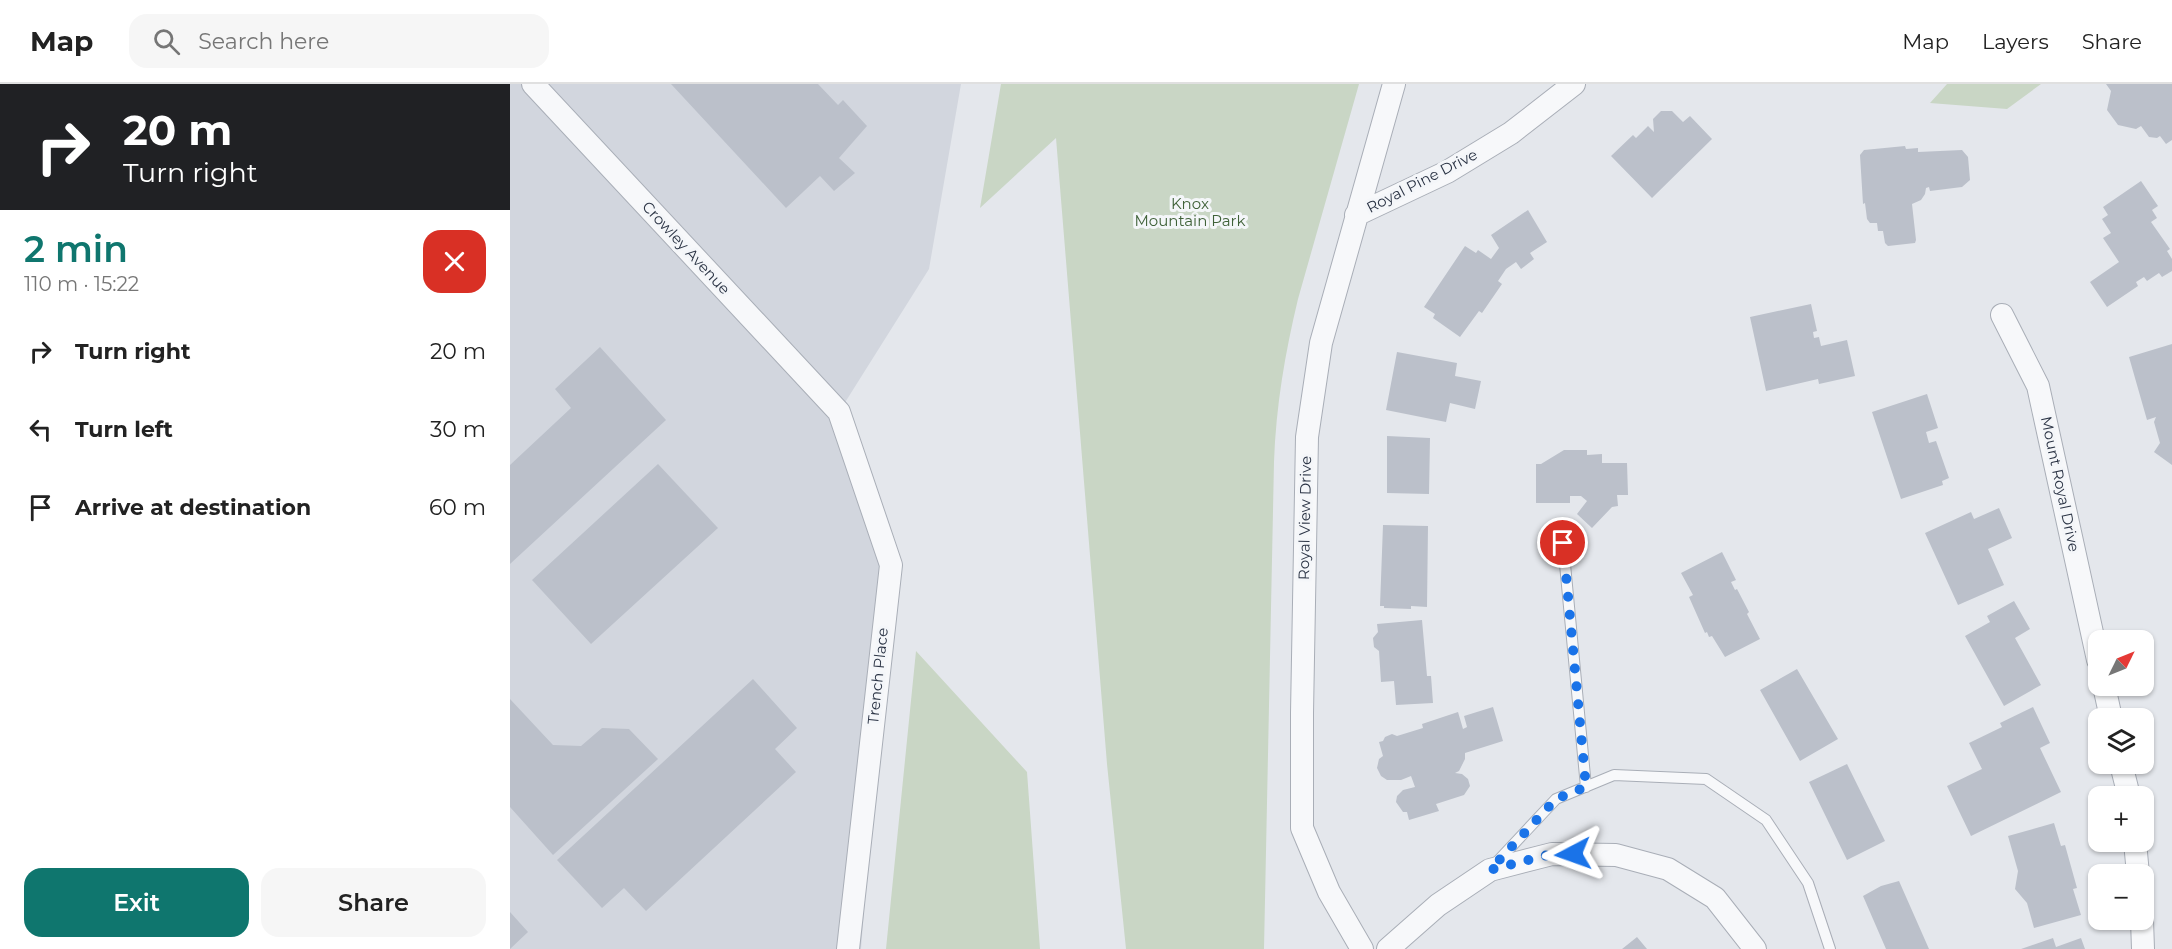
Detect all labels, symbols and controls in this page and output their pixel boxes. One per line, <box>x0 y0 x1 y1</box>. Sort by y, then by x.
search box <box>129 14 549 68</box>
text: Map <box>30 24 93 58</box>
icon: search <box>150 25 183 58</box>
text: Search here <box>198 28 329 55</box>
text: Map <box>1902 29 1949 54</box>
text: Layers <box>1982 29 2049 54</box>
text: Share <box>2082 29 2142 54</box>
text: 20 m <box>123 104 232 156</box>
icon: right <box>24 108 102 186</box>
street label: Royal Pine Drive <box>1363 144 1480 217</box>
text: Turn right <box>123 156 258 189</box>
park label: Knox Mountain Park <box>1135 194 1246 230</box>
street label: Crowley Avenue <box>638 197 734 298</box>
text: 2 min <box>24 227 128 271</box>
button: close <box>423 230 486 293</box>
text: 110 m · 15:22 <box>24 272 139 296</box>
icon: right <box>24 335 57 368</box>
text: Turn right <box>75 338 190 365</box>
text: 20 m <box>430 338 486 365</box>
icon: left <box>24 413 57 446</box>
street label: Mount Royal Drive <box>2037 414 2084 553</box>
text: Turn left <box>75 416 173 443</box>
text: 30 m <box>430 416 486 443</box>
street label: Royal View Drive <box>1294 456 1315 580</box>
icon: arrive <box>24 491 57 524</box>
text: Arrive at destination <box>75 494 311 521</box>
text: 60 m <box>429 494 486 521</box>
pin <box>1537 517 1588 568</box>
icon: arrive <box>1546 526 1579 559</box>
street label: Trench Place <box>863 627 892 725</box>
north arrow <box>2088 630 2154 696</box>
map controls <box>2088 630 2154 930</box>
button: layers <box>2088 708 2154 774</box>
button: + <box>2088 786 2154 852</box>
position arrow <box>1541 822 1605 886</box>
button: − <box>2088 864 2154 930</box>
button: Exit <box>24 868 249 937</box>
button: Share <box>261 868 486 937</box>

